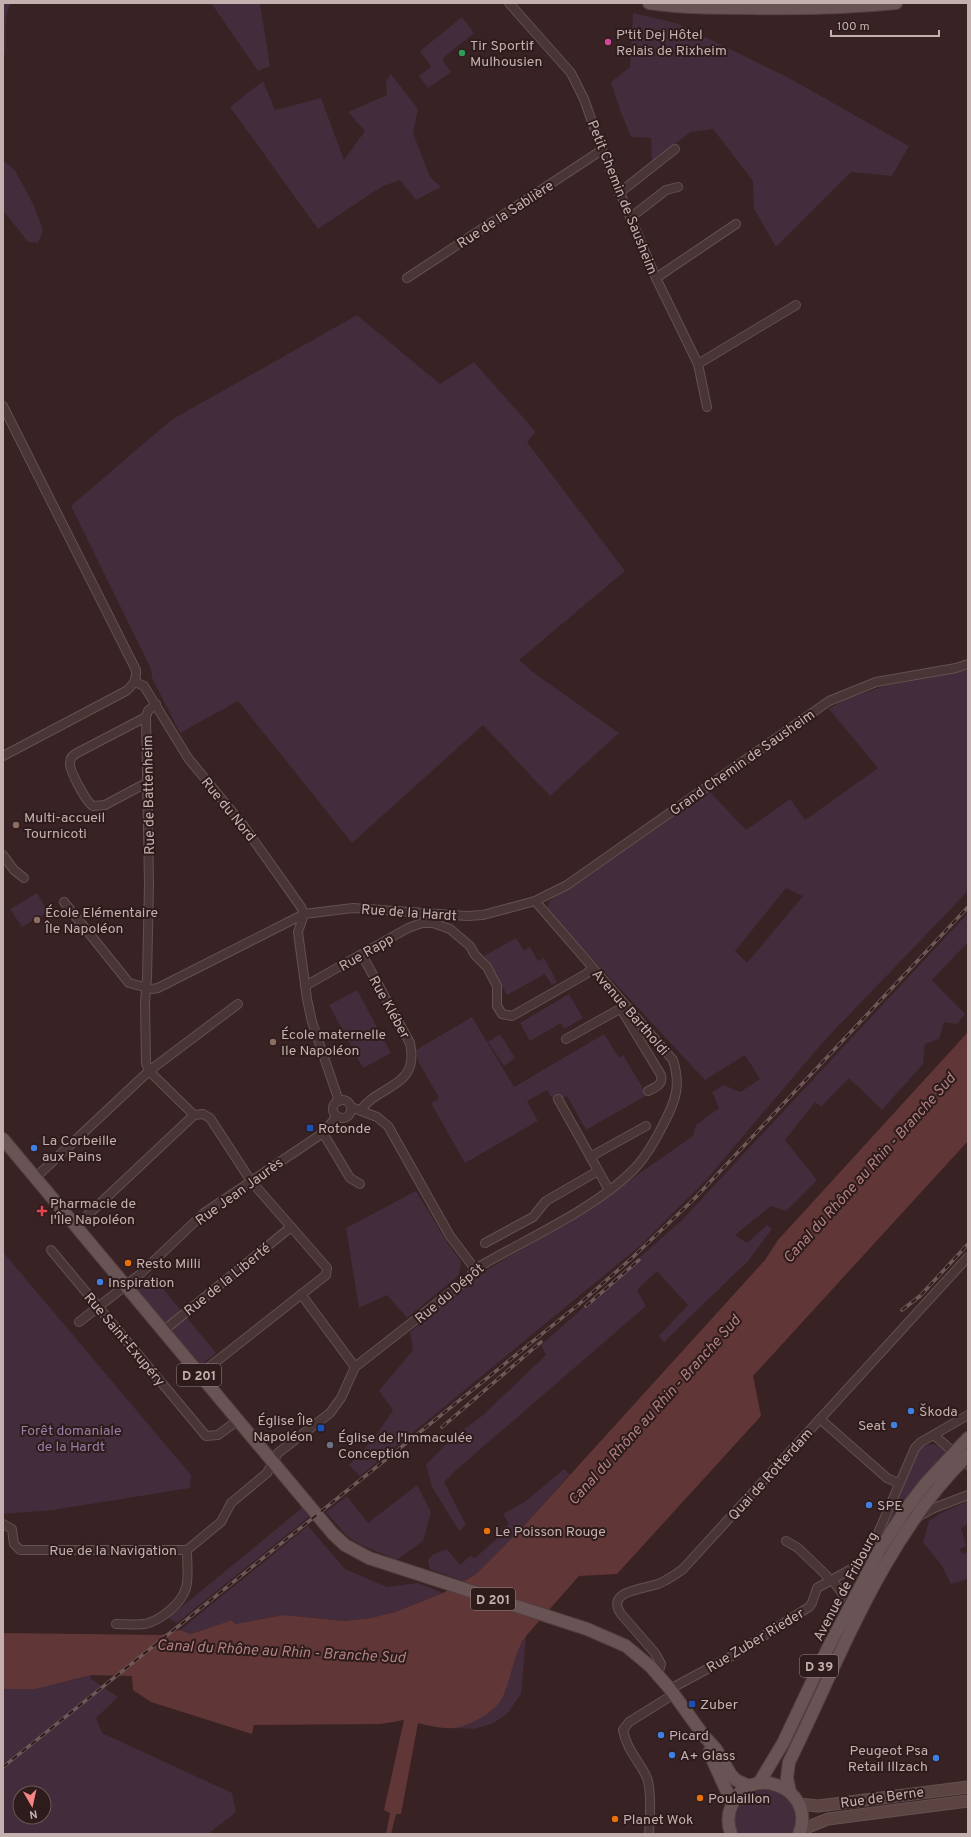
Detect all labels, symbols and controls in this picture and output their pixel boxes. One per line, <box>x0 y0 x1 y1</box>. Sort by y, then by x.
scale bar <box>831 12 939 38</box>
text: 100 m <box>837 19 870 35</box>
place label: P'tit Dej Hôtel Relais de Rixheim <box>616 27 727 60</box>
marker: P'tit Dej Hôtel Relais de Rixheim <box>603 37 613 47</box>
place label: Tir Sportif Mulhousien <box>470 38 542 71</box>
marker: Tir Sportif Mulhousien <box>457 48 467 58</box>
street label: Petit Chemin de Sausheim <box>583 118 660 277</box>
street label: Rue de la Sablière <box>454 178 557 253</box>
street label: Grand Chemin de Sausheim <box>667 707 819 820</box>
street label: Rue de Battenheim <box>140 735 159 855</box>
street label: Rue du Nord <box>197 775 259 845</box>
place label: Multi-accueil Tournicoti <box>24 810 105 843</box>
marker: Multi-accueil Tournicoti <box>11 820 21 830</box>
street label: Rue de la Hardt <box>360 902 457 925</box>
place label: École Elémentaire Île Napoléon <box>44 904 158 938</box>
marker: École Elémentaire Île Napoléon <box>32 915 42 925</box>
street label: Rue Rapp <box>336 931 397 976</box>
street label: Avenue Bartholdi <box>588 966 672 1060</box>
street label: Rue Kléber <box>364 973 413 1043</box>
place label: École maternelle Ile Napoléon <box>281 1026 386 1060</box>
marker: École maternelle Ile Napoléon <box>268 1037 278 1047</box>
water label: Canal du Rhône au Rhin - Branche Sud <box>780 1069 961 1268</box>
place label: Rotonde <box>318 1121 371 1138</box>
marker: Rotonde <box>305 1123 315 1133</box>
place label: La Corbeille aux Pains <box>42 1133 117 1166</box>
marker: La Corbeille aux Pains <box>29 1143 39 1153</box>
street label: Rue Jean Jaurès <box>193 1155 287 1230</box>
place label: Pharmacie de l'Île Napoléon <box>50 1196 136 1229</box>
marker: Pharmacie de l'Île Napoléon <box>37 1206 47 1216</box>
street label: Rue de la Liberté <box>181 1240 275 1320</box>
place label: Resto Milli <box>136 1256 201 1273</box>
marker: Resto Milli <box>123 1258 133 1268</box>
street label: Rue du Dépôt <box>412 1260 488 1328</box>
place label: Inspiration <box>108 1275 174 1292</box>
marker: Inspiration <box>95 1277 105 1287</box>
street label: Rue Saint-Exupéry <box>80 1290 168 1390</box>
water label: Canal du Rhône au Rhin - Branche Sud <box>565 1311 746 1510</box>
road number: D 201 <box>177 1364 221 1386</box>
place label: Škoda <box>919 1403 958 1421</box>
marker: Škoda <box>906 1406 916 1416</box>
place label: Église Île Napoléon <box>253 1412 313 1446</box>
place label: Seat <box>858 1418 886 1435</box>
marker: Seat <box>889 1420 899 1430</box>
park label: Forêt domaniale de la Hardt <box>20 1423 122 1456</box>
marker: Église Île Napoléon <box>316 1423 326 1433</box>
street label: Quai de Rotterdam <box>725 1425 817 1525</box>
place label: Église de l'Immaculée Conception <box>338 1429 473 1463</box>
marker: Église de l'Immaculée Conception <box>325 1440 335 1450</box>
place label: SPE <box>877 1498 903 1515</box>
marker: SPE <box>864 1500 874 1510</box>
place label: Le Poisson Rouge <box>495 1524 606 1541</box>
marker: Le Poisson Rouge <box>482 1526 492 1536</box>
street label: Avenue de Fribourg <box>810 1529 882 1644</box>
street label: Rue de la Navigation <box>49 1543 177 1560</box>
road number: D 201 <box>471 1588 515 1610</box>
street label: Rue Zuber Rieder <box>704 1605 808 1677</box>
water label: Canal du Rhône au Rhin - Branche Sud <box>156 1636 407 1669</box>
road number: D 39 <box>800 1655 838 1677</box>
place label: Zuber <box>700 1697 739 1714</box>
marker: Zuber <box>687 1699 697 1709</box>
place label: Picard <box>669 1728 709 1745</box>
marker: Picard <box>656 1730 666 1740</box>
place label: Peugeot Psa Retail Illzach <box>848 1743 928 1776</box>
place label: A+ Glass <box>680 1748 736 1765</box>
marker: A+ Glass <box>667 1750 677 1760</box>
marker: Peugeot Psa Retail Illzach <box>931 1753 941 1763</box>
street label: Rue de Berne <box>839 1784 925 1813</box>
north arrow <box>12 1785 52 1825</box>
place label: Poulaillon <box>708 1791 770 1808</box>
marker: Poulaillon <box>695 1793 705 1803</box>
text: N <box>28 1806 38 1821</box>
place label: Planet Wok <box>623 1812 694 1829</box>
marker: Planet Wok <box>610 1814 620 1824</box>

